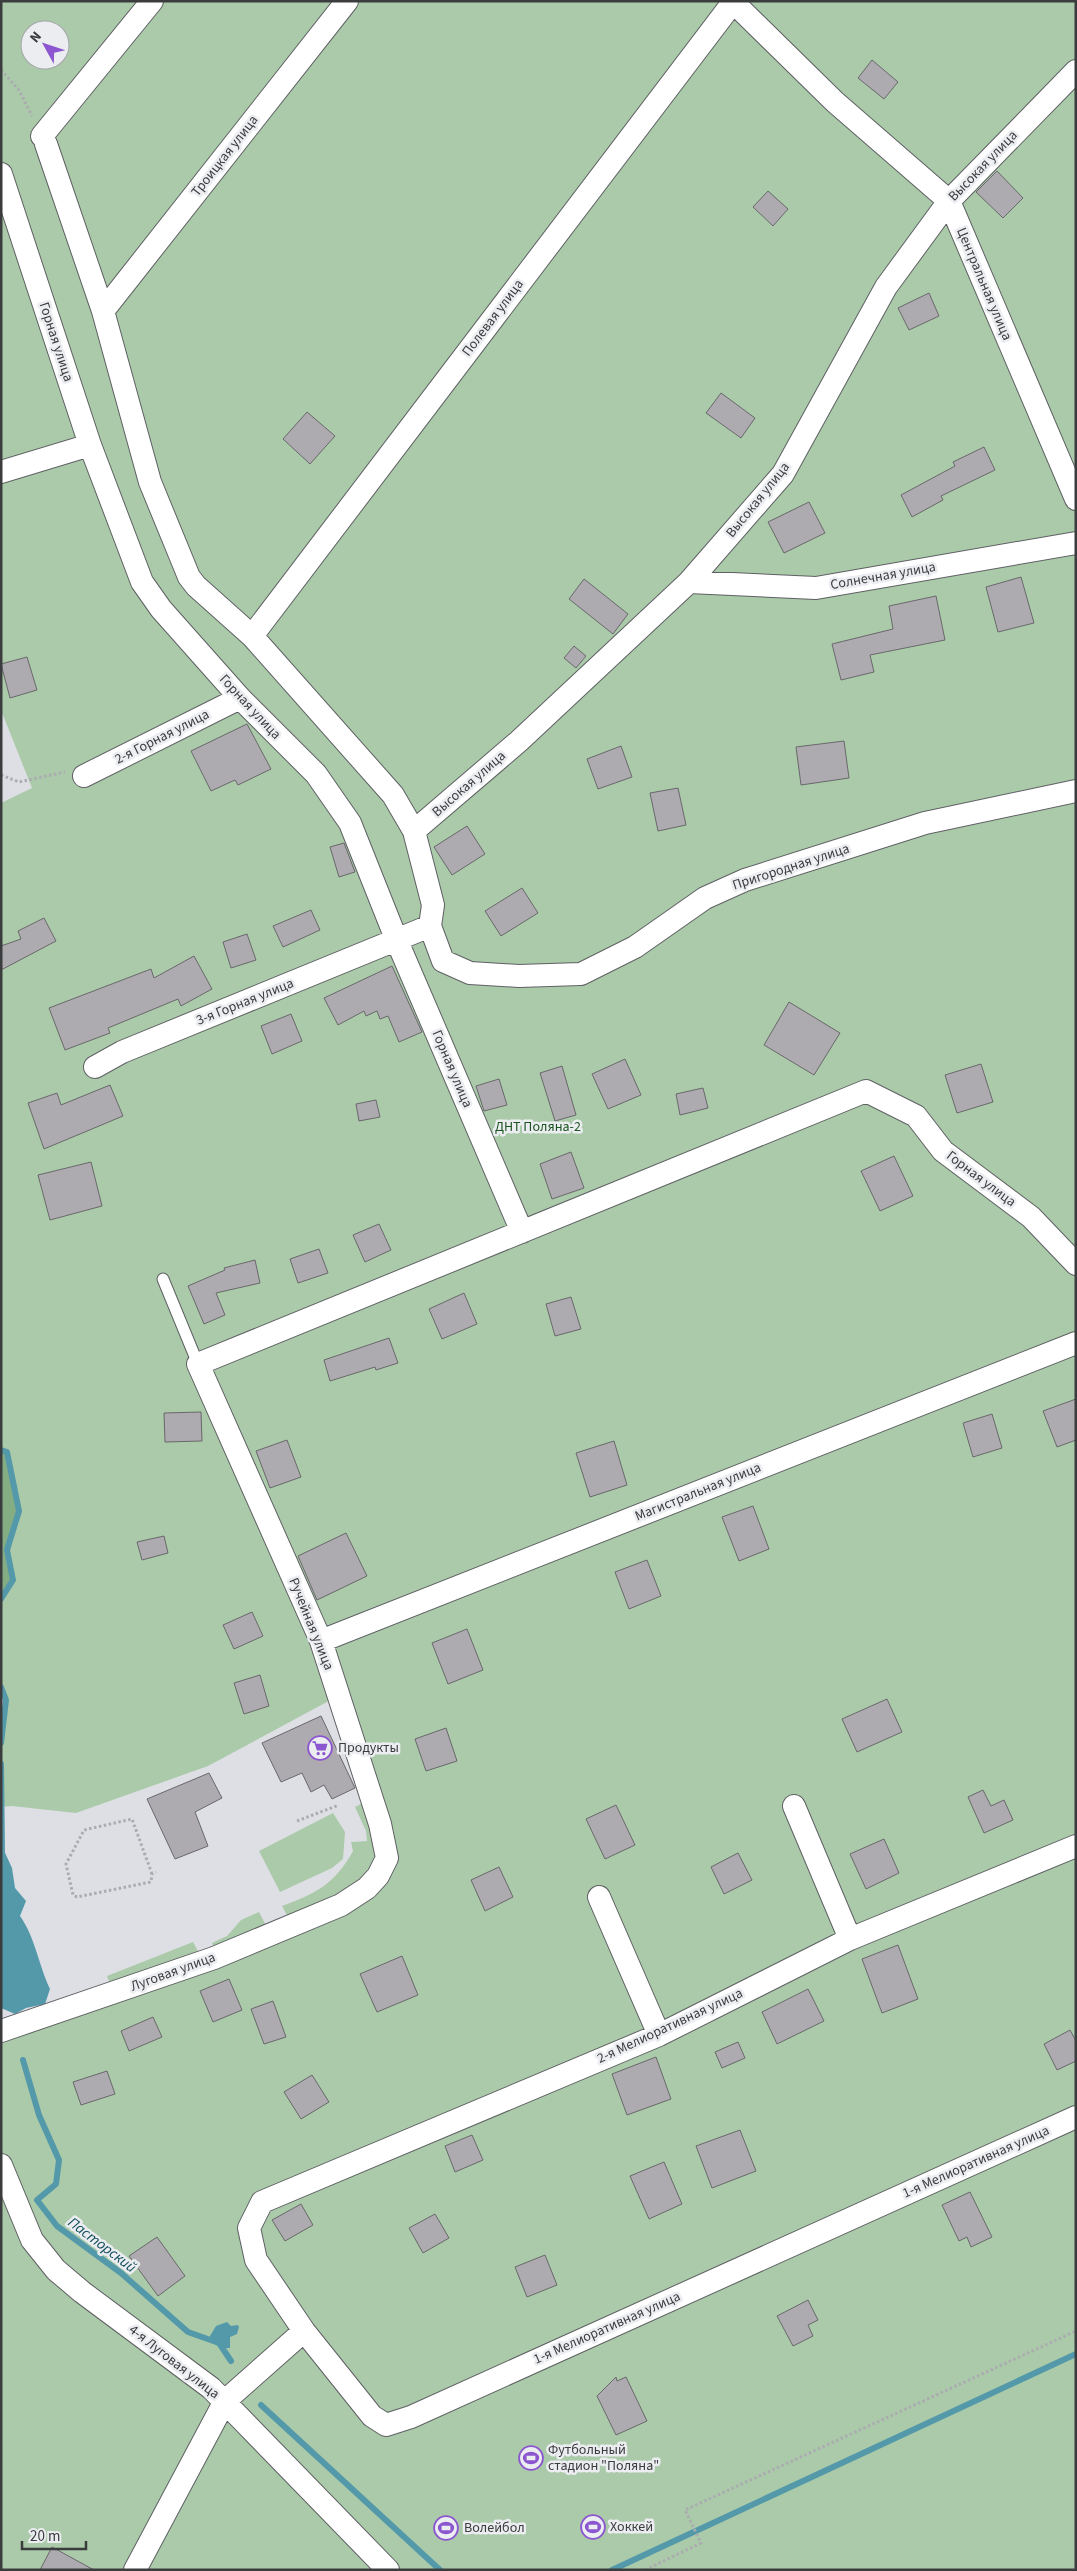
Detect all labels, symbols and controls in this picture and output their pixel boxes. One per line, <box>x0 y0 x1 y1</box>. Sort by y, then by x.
north arrow <box>20 20 70 70</box>
text: N <box>25 27 46 47</box>
street label: Троицкая улица <box>187 111 263 201</box>
street label: Высокая улица <box>944 126 1022 206</box>
street label: Центральная улица <box>951 224 1017 344</box>
street label: Полевая улица <box>457 275 529 361</box>
street label: Горная улица <box>34 300 78 384</box>
street label: Высокая улица <box>721 458 795 542</box>
street label: Солнечная улица <box>829 557 937 595</box>
street label: Горная улица <box>215 670 285 744</box>
street label: 2-я Горная улица <box>111 705 213 769</box>
street label: Высокая улица <box>428 746 510 822</box>
street label: Пригородная улица <box>730 839 852 895</box>
street label: 3-я Горная улица <box>193 973 297 1031</box>
street label: Горная улица <box>427 1027 477 1111</box>
park label: ДНТ Поляна-2 <box>495 1117 581 1137</box>
street label: Горная улица <box>942 1146 1020 1212</box>
street label: Магистральная улица <box>632 1458 764 1526</box>
street label: Ручейная улица <box>283 1575 339 1673</box>
supermarket icon: Продукты <box>307 1735 333 1761</box>
place label: Продукты <box>338 1738 399 1758</box>
street label: Луговая улица <box>128 1947 218 1997</box>
street label: 2-я Мелиоративная улица <box>594 1983 746 2069</box>
street label: 1-я Мелиоративная улица <box>899 2121 1053 2203</box>
water label: Пасторский <box>63 2212 141 2278</box>
street label: 1-я Мелиоративная улица <box>530 2287 684 2369</box>
street label: 4-я Луговая улица <box>124 2320 224 2404</box>
place label: Футбольный стадион "Поляна" <box>548 2440 659 2476</box>
sports icon: Футбольный стадион "Поляна" <box>518 2445 544 2471</box>
sports icon: Хоккей <box>580 2514 606 2540</box>
sports icon: Волейбол <box>433 2515 459 2541</box>
place label: Хоккей <box>610 2517 653 2537</box>
scale bar <box>22 2518 86 2550</box>
place label: Волейбол <box>464 2518 525 2538</box>
text: 20 m <box>30 2526 60 2547</box>

